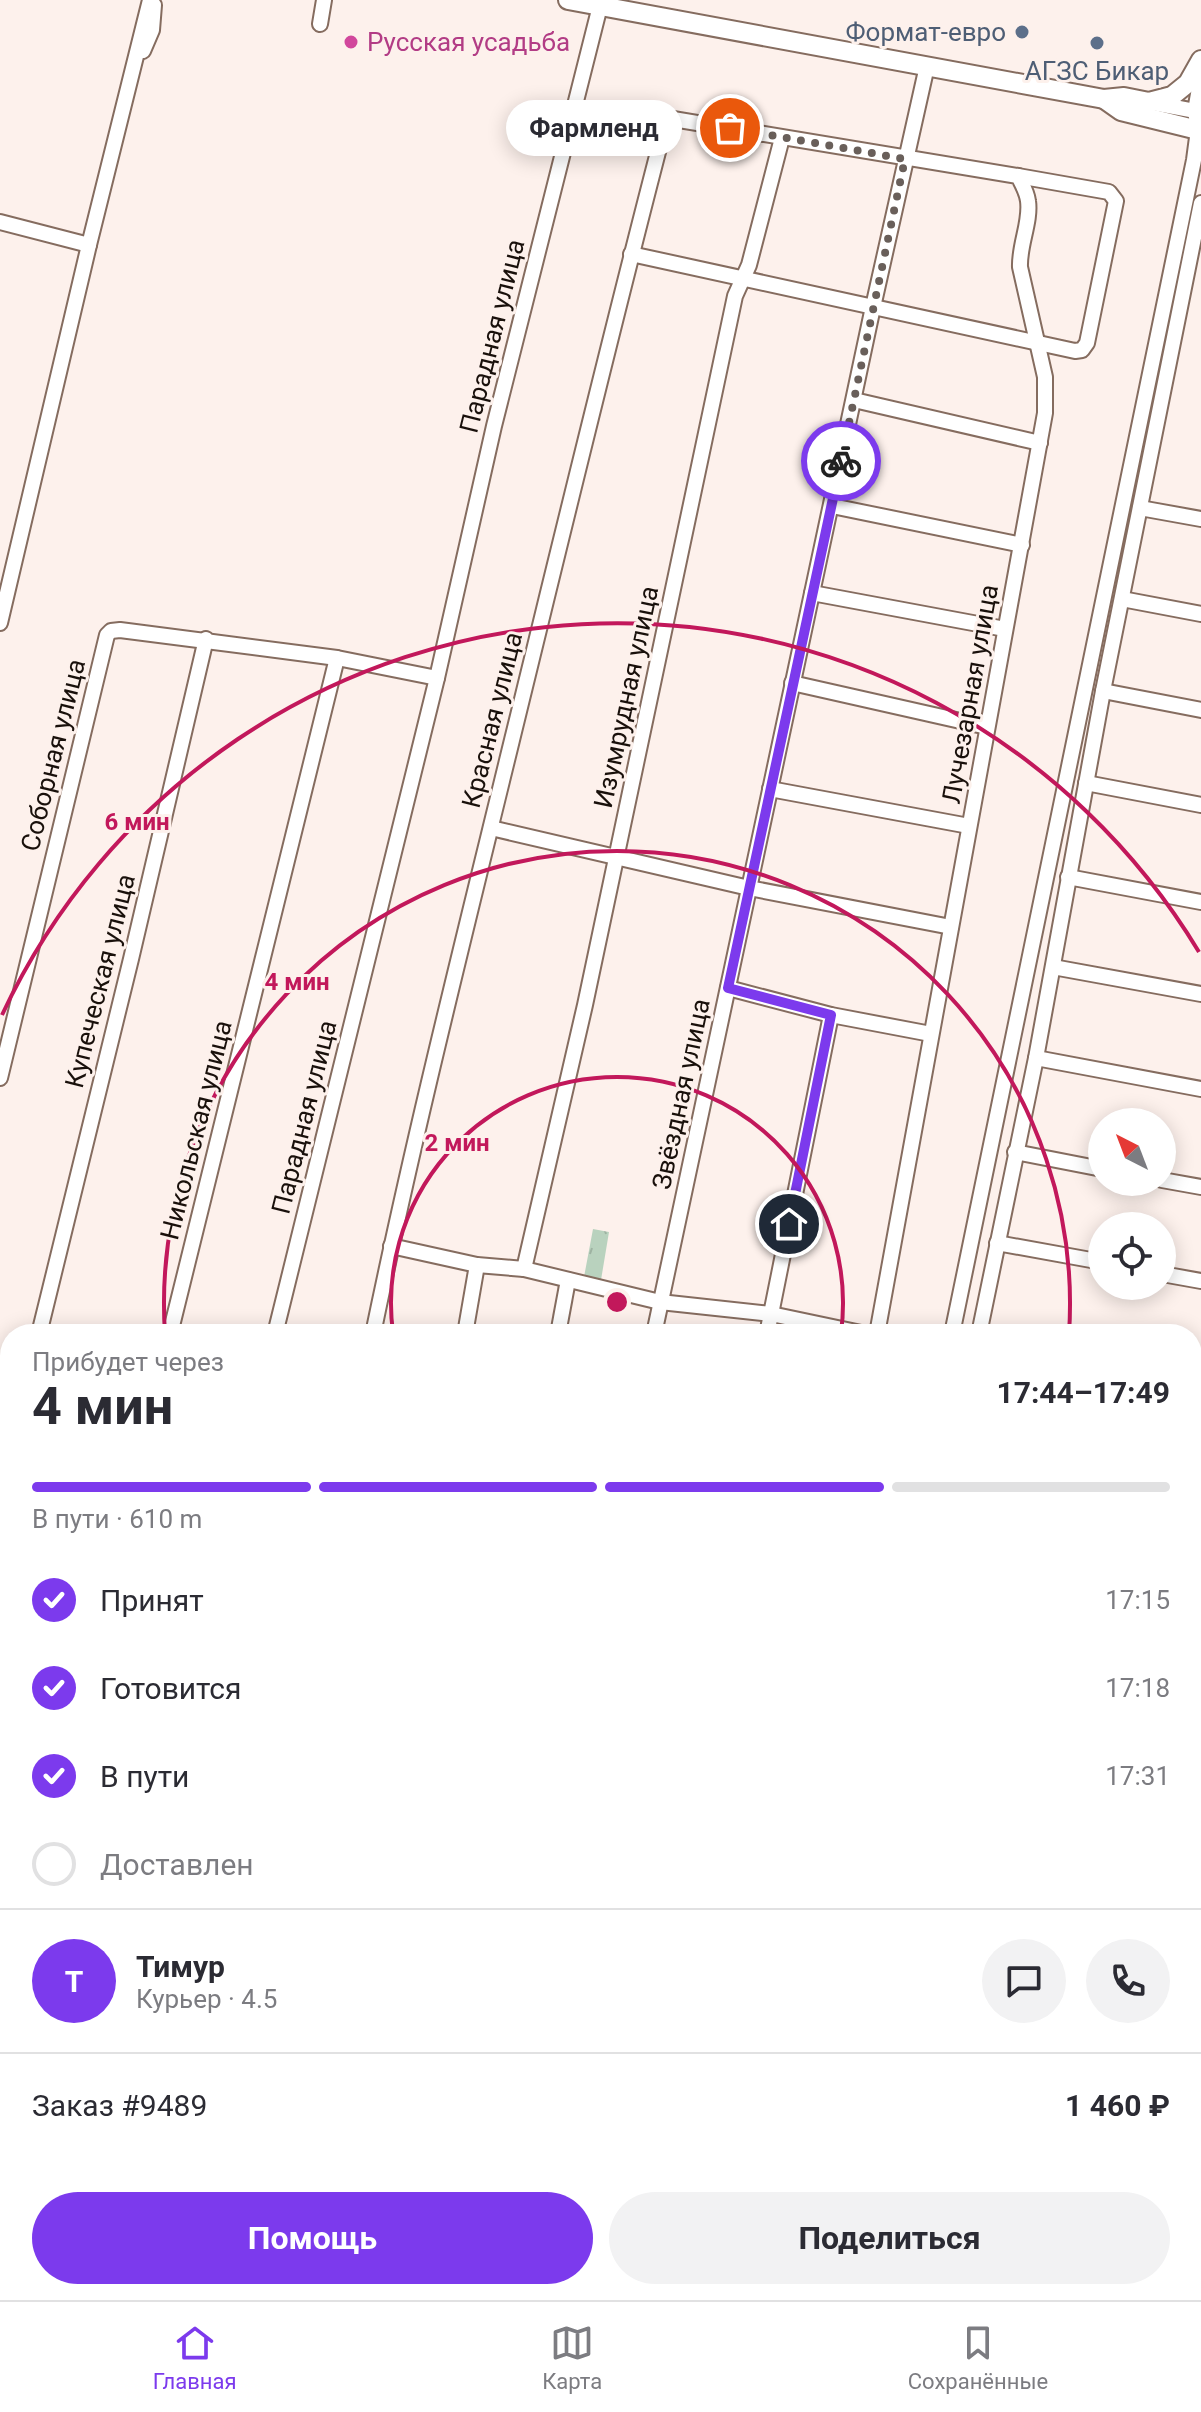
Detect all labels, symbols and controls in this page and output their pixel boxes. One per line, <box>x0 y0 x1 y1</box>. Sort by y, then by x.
place label: Формат-евро <box>846 17 1006 47</box>
marker: Формат-евро <box>1013 23 1031 41</box>
place label: Русская усадьба <box>367 27 570 57</box>
marker: Русская усадьба <box>342 33 360 51</box>
marker: АГЗС Бикар <box>1088 34 1106 52</box>
place label: АГЗС Бикар <box>1025 56 1169 86</box>
pin <box>696 94 764 162</box>
callout: Фармленд <box>506 100 682 156</box>
icon: bag <box>708 106 752 150</box>
text: Фармленд <box>529 113 659 143</box>
street label: Парадная улица <box>453 236 531 436</box>
courier <box>801 421 881 501</box>
icon: bike <box>819 439 863 483</box>
street label: Лучезарная улица <box>936 582 1004 806</box>
street label: Изумрудная улица <box>588 583 664 811</box>
street label: Красная улица <box>456 629 528 811</box>
street label: Соборная улица <box>15 656 91 854</box>
text: 6 мин <box>104 808 170 836</box>
street label: Купеческая улица <box>59 871 141 1091</box>
text: 4 мин <box>264 968 330 996</box>
street label: Звёздная улица <box>646 996 716 1192</box>
street label: Никольская улица <box>154 1017 238 1243</box>
street label: Парадная улица <box>265 1017 343 1217</box>
north arrow <box>1088 1108 1176 1196</box>
map controls <box>1088 1108 1176 1300</box>
text: 2 мин <box>424 1129 490 1157</box>
pin <box>755 1190 823 1258</box>
icon: home <box>767 1202 811 1246</box>
button: locate <box>1088 1212 1176 1300</box>
centre of rings <box>603 1288 631 1316</box>
text: Прибудет через <box>32 1347 224 1377</box>
text: 17:44–17:49 <box>996 1375 1170 1410</box>
text: 4 мин <box>32 1376 173 1437</box>
text: В пути · 610 m <box>32 1504 202 1534</box>
icon: check <box>32 1578 76 1622</box>
text: Принят <box>100 1583 204 1618</box>
text: 17:15 <box>1105 1585 1170 1615</box>
icon: check <box>32 1666 76 1710</box>
text: Готовится <box>100 1671 242 1706</box>
text: 17:18 <box>1105 1673 1170 1703</box>
icon: check <box>32 1754 76 1798</box>
text: В пути <box>100 1759 189 1794</box>
text: 17:31 <box>1105 1761 1170 1791</box>
text: Доставлен <box>100 1847 254 1882</box>
button: chat <box>982 1939 1066 2023</box>
button: phone <box>1086 1939 1170 2023</box>
text: Тимур <box>136 1949 225 1984</box>
text: Т <box>65 1964 83 1999</box>
text: Курьер · 4.5 <box>136 1984 277 2014</box>
text: Заказ #9489 <box>32 2088 207 2123</box>
text: 1 460 ₽ <box>1065 2088 1170 2123</box>
button: Помощь <box>32 2192 593 2284</box>
button: Поделиться <box>609 2192 1170 2284</box>
tab: Главная <box>153 2321 236 2394</box>
tab: Карта <box>542 2321 602 2394</box>
tab: Сохранённые <box>908 2321 1048 2394</box>

